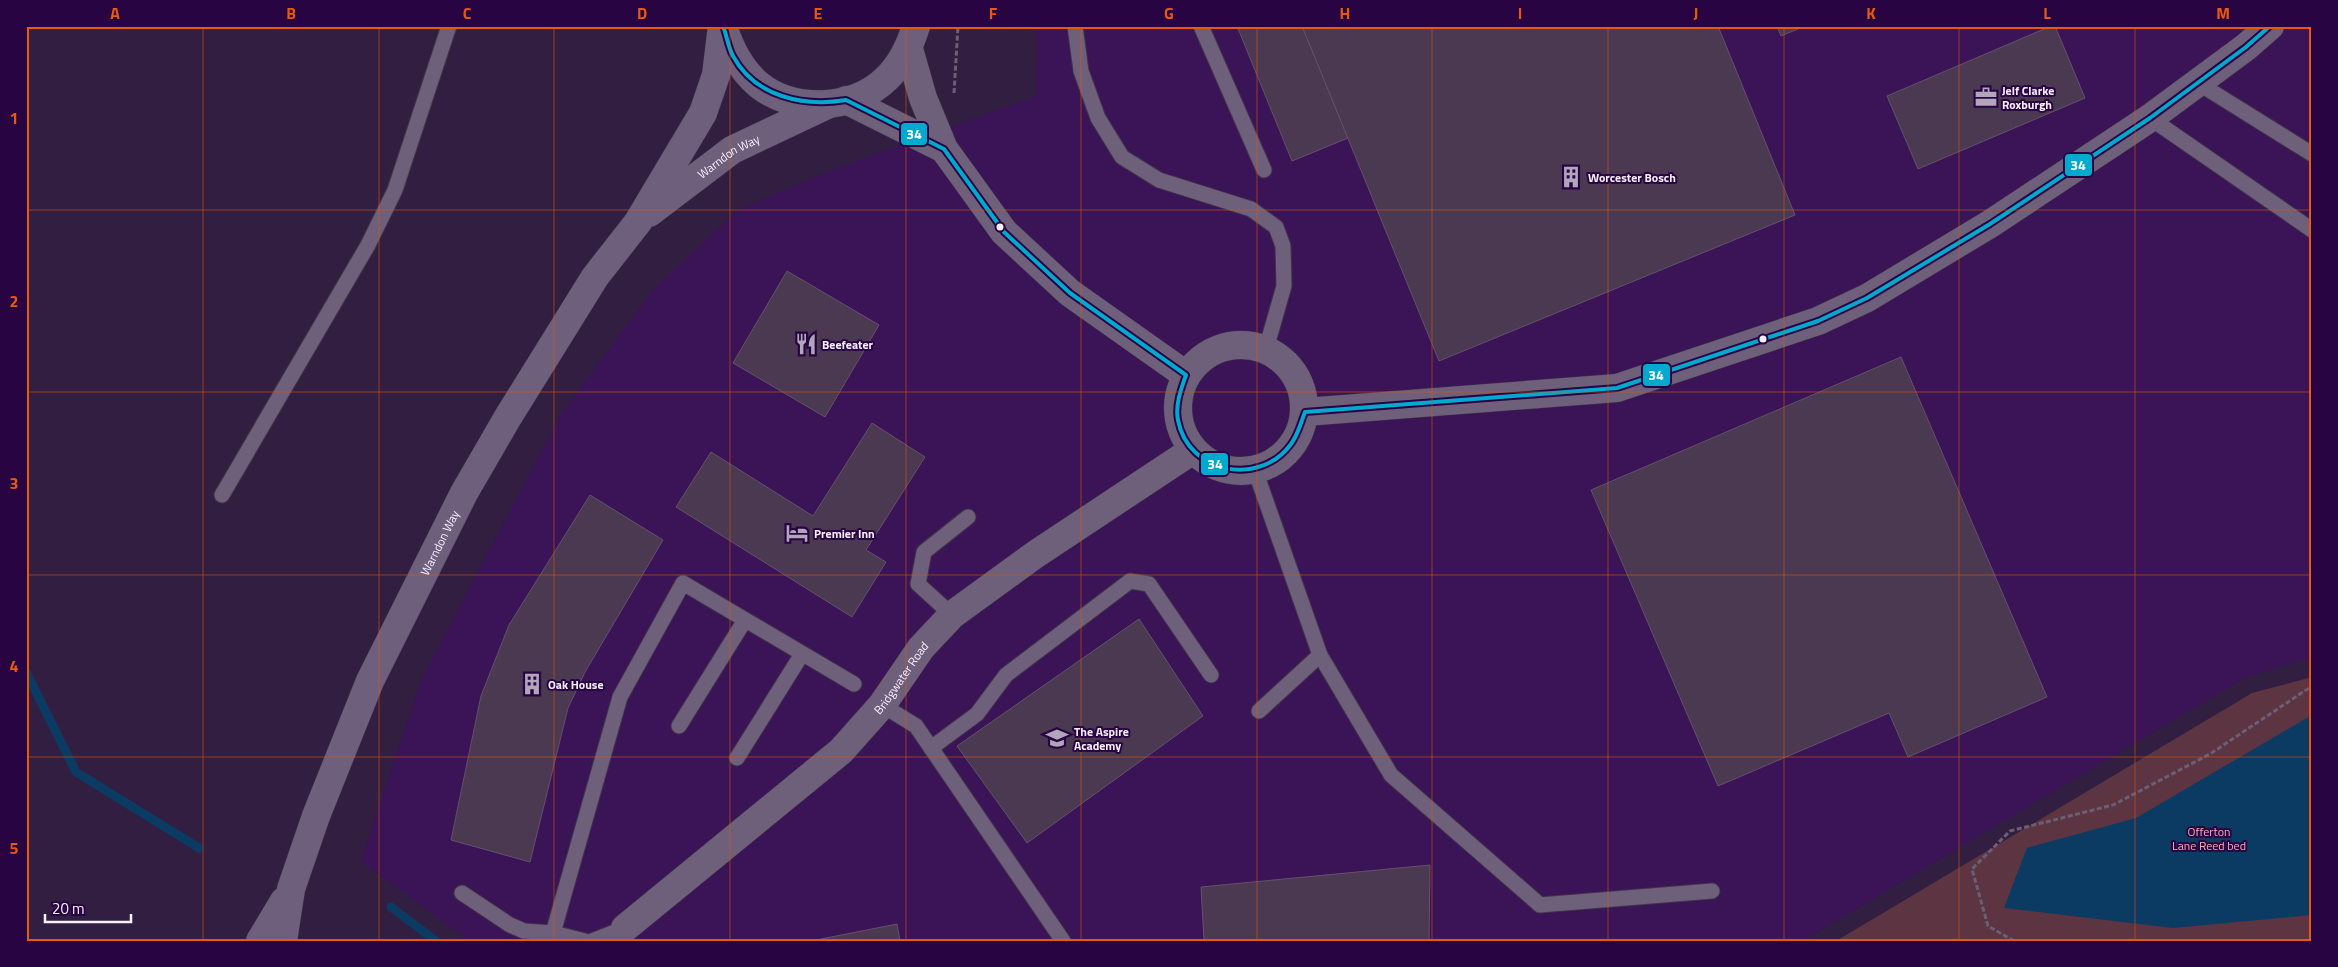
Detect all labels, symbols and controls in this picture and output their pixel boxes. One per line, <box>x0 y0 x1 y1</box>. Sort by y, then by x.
text: A <box>110 1 120 25</box>
text: B <box>286 1 296 25</box>
text: C <box>463 1 472 25</box>
text: D <box>637 1 647 25</box>
text: E <box>814 1 823 25</box>
text: F <box>989 1 998 25</box>
text: G <box>1164 1 1174 25</box>
text: H <box>1340 1 1350 25</box>
text: I <box>1518 1 1522 25</box>
text: J <box>1694 1 1698 25</box>
text: K <box>1866 1 1876 25</box>
text: L <box>2043 1 2051 25</box>
text: M <box>2216 1 2230 25</box>
place label: Jelf Clarke Roxburgh <box>2002 81 2054 114</box>
office icon: Jelf Clarke Roxburgh <box>1973 84 1999 110</box>
text: 1 <box>10 106 18 130</box>
line badge: 34 <box>900 122 928 146</box>
text: 34 <box>906 123 922 144</box>
street label: Warndon Way <box>693 129 763 183</box>
line badge: 34 <box>2064 153 2093 177</box>
text: 34 <box>2070 154 2086 175</box>
building icon: Worcester Bosch <box>1558 164 1584 190</box>
place label: Worcester Bosch <box>1588 168 1676 187</box>
unlabelled marker <box>995 222 1005 232</box>
text: 2 <box>10 289 18 313</box>
restaurant icon: Beefeater <box>793 331 819 357</box>
unlabelled marker <box>1758 334 1768 344</box>
place label: Beefeater <box>822 335 874 354</box>
line badge: 34 <box>1642 363 1671 387</box>
text: 34 <box>1648 364 1664 385</box>
line badge: 34 <box>1200 452 1229 476</box>
text: 34 <box>1207 453 1223 474</box>
text: 3 <box>10 471 18 495</box>
street label: Warndon Way <box>415 506 464 579</box>
hotel icon: Premier Inn <box>784 520 810 546</box>
place label: Premier Inn <box>814 524 875 543</box>
street label: Bridgwater Road <box>869 637 932 718</box>
text: 4 <box>10 654 19 678</box>
building icon: Oak House <box>519 671 545 697</box>
place label: Oak House <box>548 675 604 694</box>
place label: The Aspire Academy <box>1074 722 1129 755</box>
school or university icon: The Aspire Academy <box>1044 725 1070 751</box>
park label: Offerton Lane Reed bed <box>2172 822 2246 855</box>
text: 5 <box>10 836 19 860</box>
scale bar <box>45 892 131 924</box>
text: 20 m <box>52 897 85 920</box>

